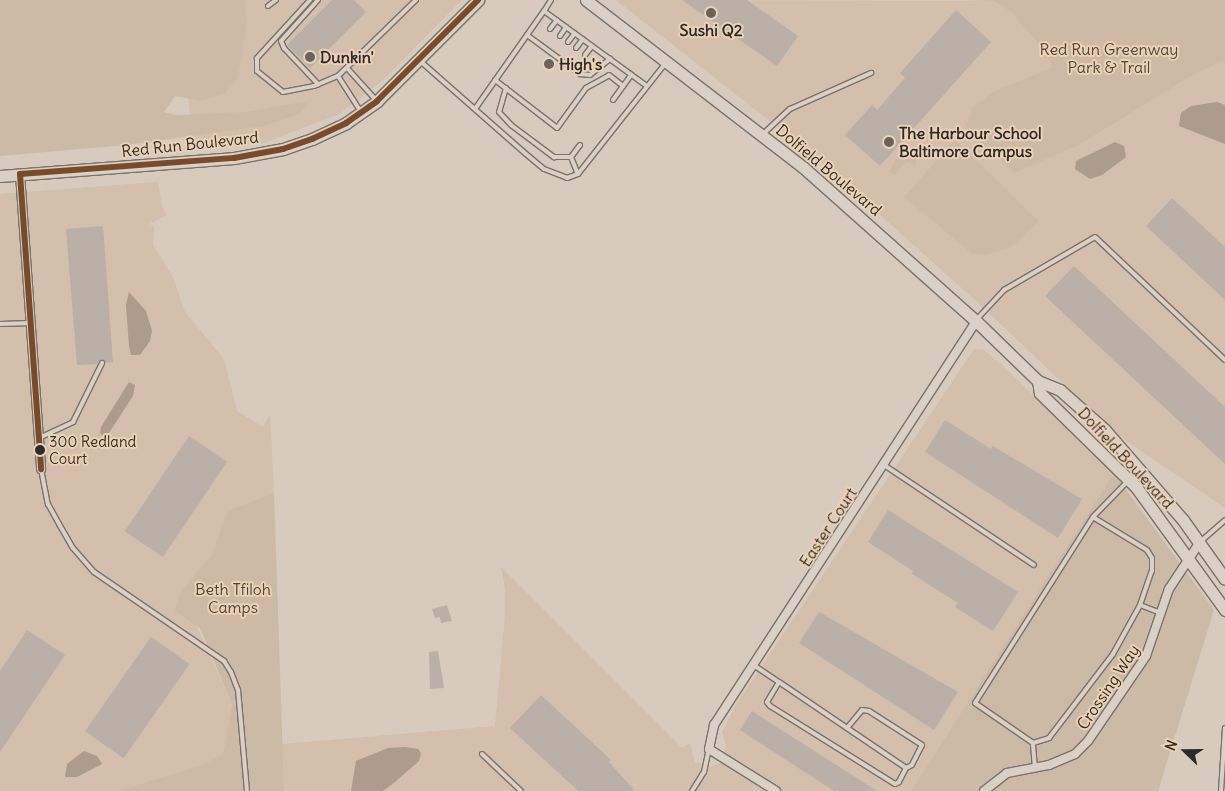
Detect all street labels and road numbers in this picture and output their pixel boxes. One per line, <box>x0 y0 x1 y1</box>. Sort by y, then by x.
street label: Dolfield Boulevard <box>772 120 886 220</box>
street label: Red Run Boulevard <box>120 127 260 161</box>
street label: Dolfield Boulevard <box>1074 403 1178 513</box>
street label: Easter Court <box>795 484 861 570</box>
street label: Crossing Way <box>1073 641 1143 733</box>

